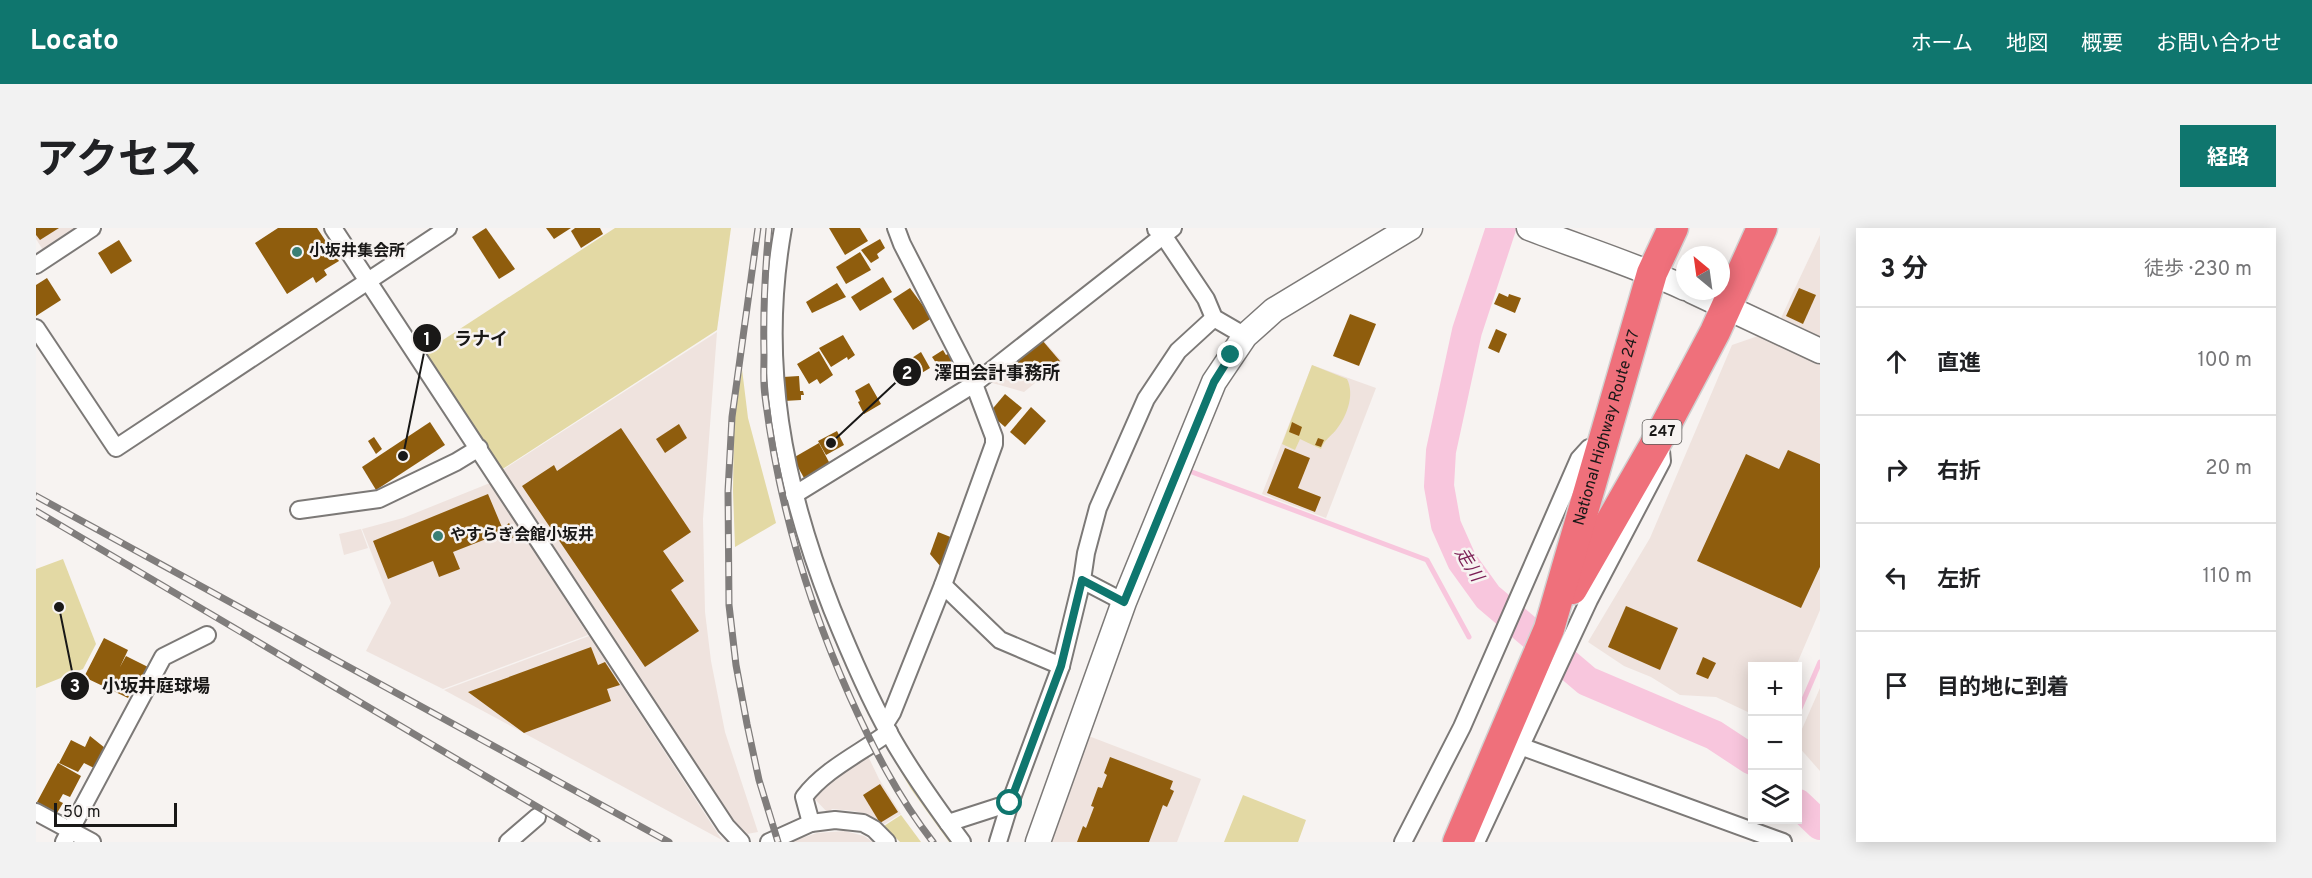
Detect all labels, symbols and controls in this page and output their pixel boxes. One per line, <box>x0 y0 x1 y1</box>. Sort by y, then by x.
text: Locato <box>30 24 119 60</box>
text: ホーム <box>1911 31 1973 58</box>
text: 地図 <box>2006 31 2048 58</box>
text: 概要 <box>2081 31 2123 58</box>
text: お問い合わせ <box>2156 31 2282 58</box>
button: 経路 <box>2180 125 2276 187</box>
text: アクセス <box>36 136 202 189</box>
place label: 小坂井集会所 <box>309 241 405 262</box>
marker: 小坂井集会所 <box>290 245 304 259</box>
north arrow <box>1676 246 1730 300</box>
text: 3 分 <box>1880 254 1928 287</box>
text: 徒歩 · 230 m <box>2144 257 2252 283</box>
callout: ラナイ <box>412 320 520 356</box>
street label: National Highway Route 247 <box>1569 328 1645 528</box>
text: 1 <box>423 329 431 352</box>
text: ラナイ <box>454 329 508 352</box>
route end <box>1217 341 1243 367</box>
icon: ahead <box>1880 345 1913 378</box>
text: 100 m <box>2197 348 2252 374</box>
text: 直進 <box>1937 351 1981 378</box>
callout: 澤田会計事務所 <box>892 354 1072 390</box>
text: 2 <box>901 363 913 386</box>
text: 澤田会計事務所 <box>934 363 1060 386</box>
road number: 247 <box>1642 420 1682 444</box>
icon: right <box>1880 453 1913 486</box>
text: 20 m <box>2205 456 2252 482</box>
text: 右折 <box>1937 459 1981 486</box>
place label: やすらぎ会館小坂井 <box>450 525 594 546</box>
marker: やすらぎ会館小坂井 <box>431 529 445 543</box>
water label: 走川 <box>1449 544 1488 588</box>
icon: left <box>1880 561 1913 594</box>
text: 110 m <box>2203 564 2252 590</box>
text: 左折 <box>1937 567 1981 594</box>
map controls <box>1748 662 1802 824</box>
button: + <box>1748 662 1802 716</box>
callout: 小坂井庭球場 <box>60 668 222 704</box>
icon: arrive <box>1880 669 1913 702</box>
text: 目的地に到着 <box>1937 675 2069 702</box>
text: 3 <box>70 676 80 699</box>
text: 小坂井庭球場 <box>102 676 210 699</box>
button: − <box>1748 716 1802 770</box>
button: layers <box>1748 770 1802 824</box>
route start <box>996 789 1022 815</box>
scale bar <box>54 800 177 828</box>
text: 50 m <box>63 803 101 823</box>

